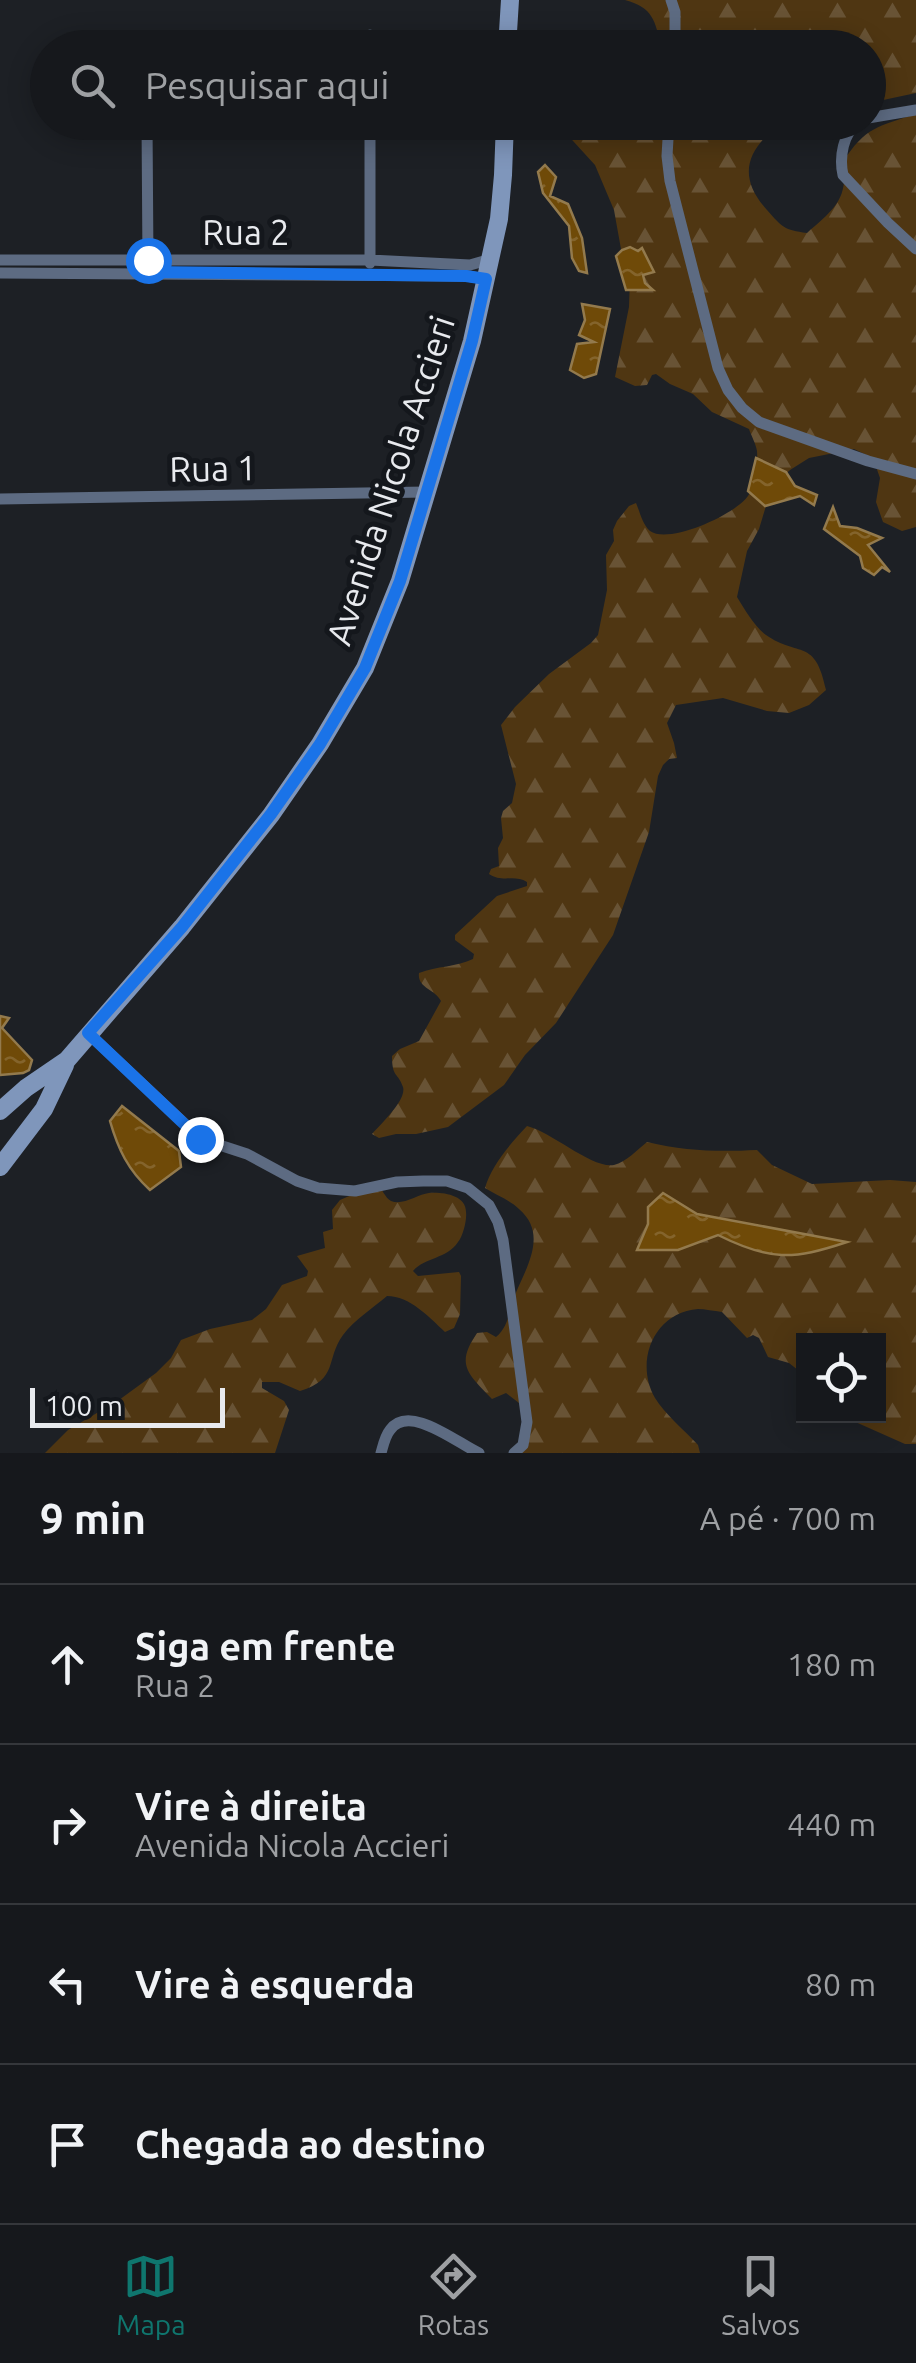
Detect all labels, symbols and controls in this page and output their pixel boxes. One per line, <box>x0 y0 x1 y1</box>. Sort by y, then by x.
search box <box>30 30 886 140</box>
icon: search <box>65 58 120 113</box>
text: Pesquisar aqui <box>145 64 389 106</box>
street label: Rua 2 <box>202 212 290 252</box>
route start <box>126 238 172 284</box>
street label: Avenida Nicola Accieri <box>318 310 462 650</box>
street label: Rua 1 <box>169 447 257 489</box>
route end <box>178 1117 224 1163</box>
map controls <box>796 1333 886 1423</box>
button: locate <box>796 1333 886 1423</box>
scale bar <box>30 1383 225 1428</box>
text: 100 m <box>45 1390 123 1421</box>
text: 9 min <box>40 1495 146 1542</box>
text: A pé · 700 m <box>700 1500 876 1536</box>
text: Siga em frente <box>135 1625 396 1667</box>
icon: ahead <box>40 1637 95 1692</box>
text: 180 m <box>787 1646 876 1682</box>
text: Rua 2 <box>135 1667 215 1703</box>
text: Vire à direita <box>135 1785 367 1827</box>
icon: right <box>40 1797 95 1852</box>
text: 440 m <box>787 1806 876 1842</box>
text: Avenida Nicola Accieri <box>135 1827 449 1863</box>
icon: left <box>40 1957 95 2012</box>
text: Vire à esquerda <box>135 1963 415 2005</box>
text: 80 m <box>805 1966 876 2002</box>
icon: arrive <box>40 2117 95 2172</box>
text: Chegada ao destino <box>135 2123 486 2165</box>
tab: Mapa <box>116 2249 186 2340</box>
tab: Rotas <box>418 2249 489 2340</box>
tab: Salvos <box>721 2249 800 2340</box>

